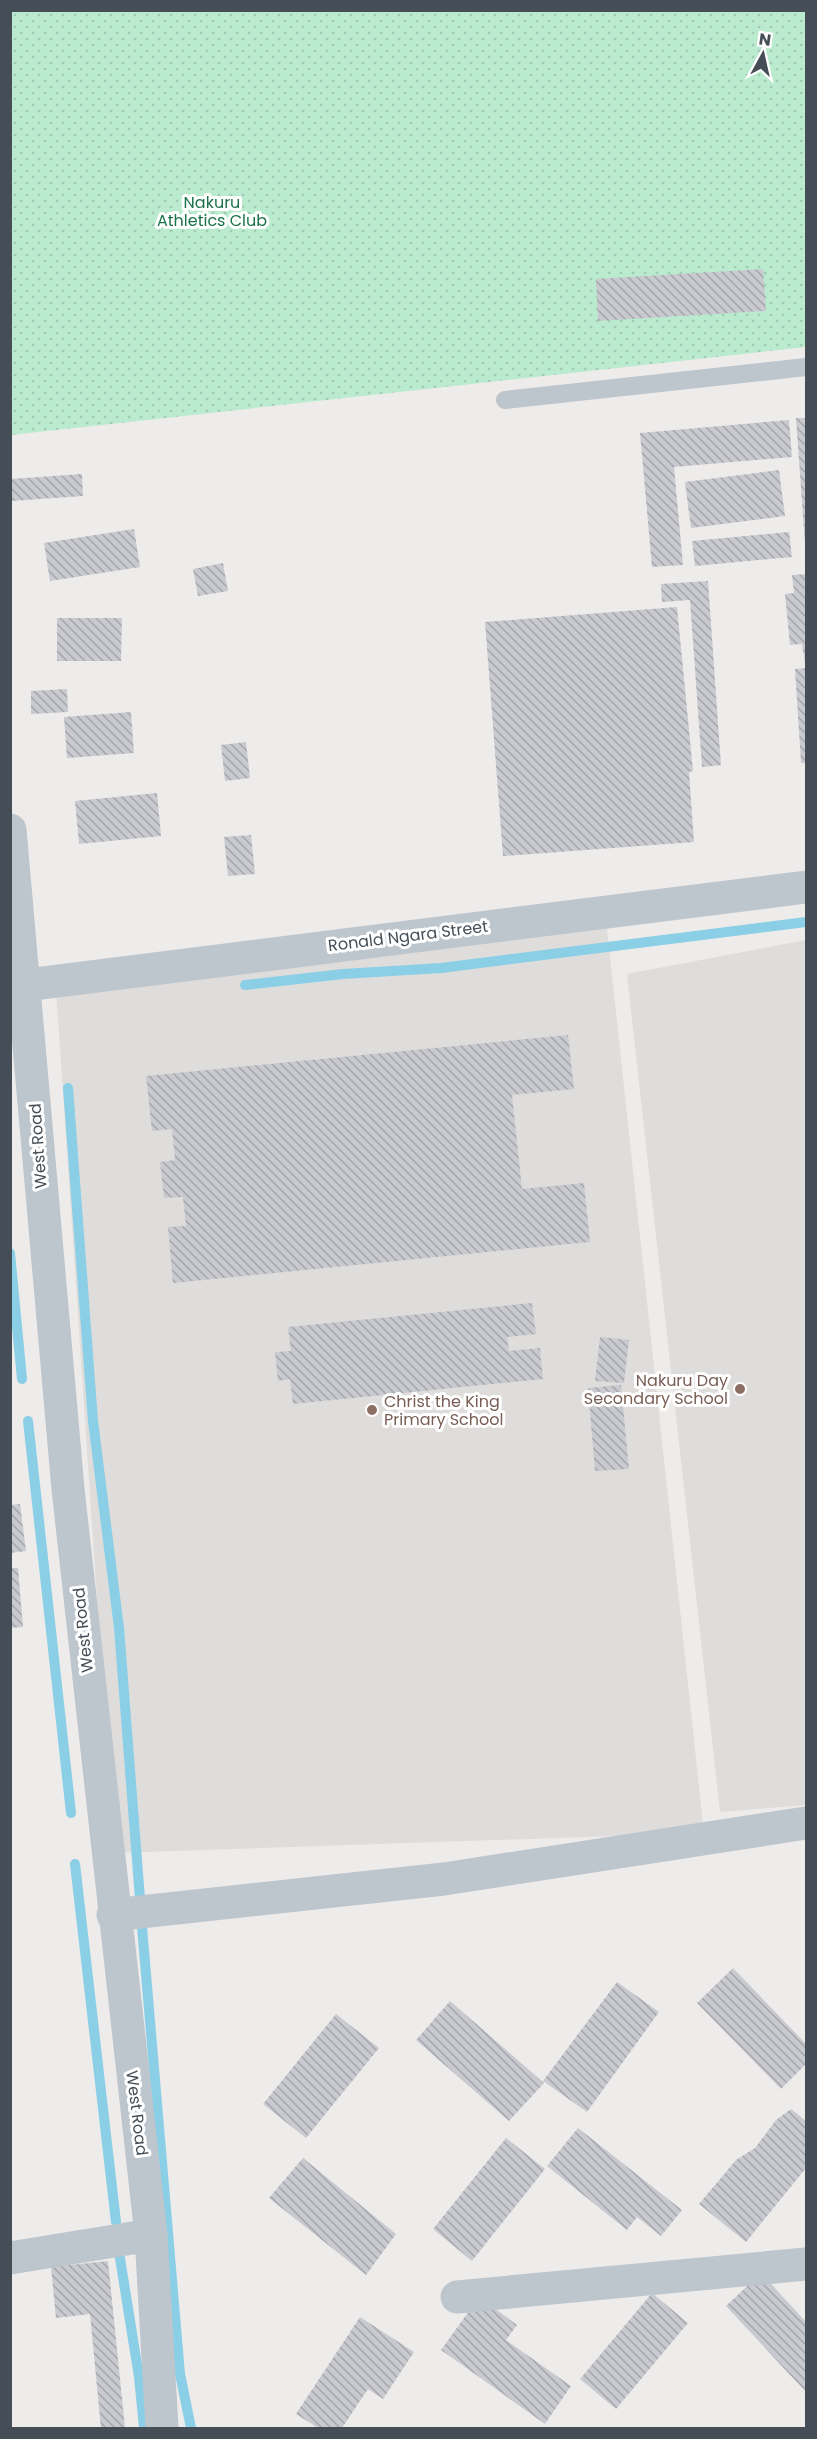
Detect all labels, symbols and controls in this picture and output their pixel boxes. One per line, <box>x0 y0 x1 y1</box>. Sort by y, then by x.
north arrow <box>733 24 793 84</box>
text: N <box>757 27 773 52</box>
park label: Nakuru Athletics Club <box>157 191 267 232</box>
street label: Ronald Ngara Street <box>327 915 489 957</box>
street label: West Road <box>24 1103 52 1189</box>
place label: Nakuru Day Secondary School <box>584 1369 728 1410</box>
marker: Nakuru Day Secondary School <box>733 1382 747 1396</box>
place label: Christ the King Primary School <box>384 1390 503 1431</box>
marker: Christ the King Primary School <box>365 1403 379 1417</box>
street label: West Road <box>67 1586 99 1674</box>
street label: West Road <box>120 2069 154 2157</box>

